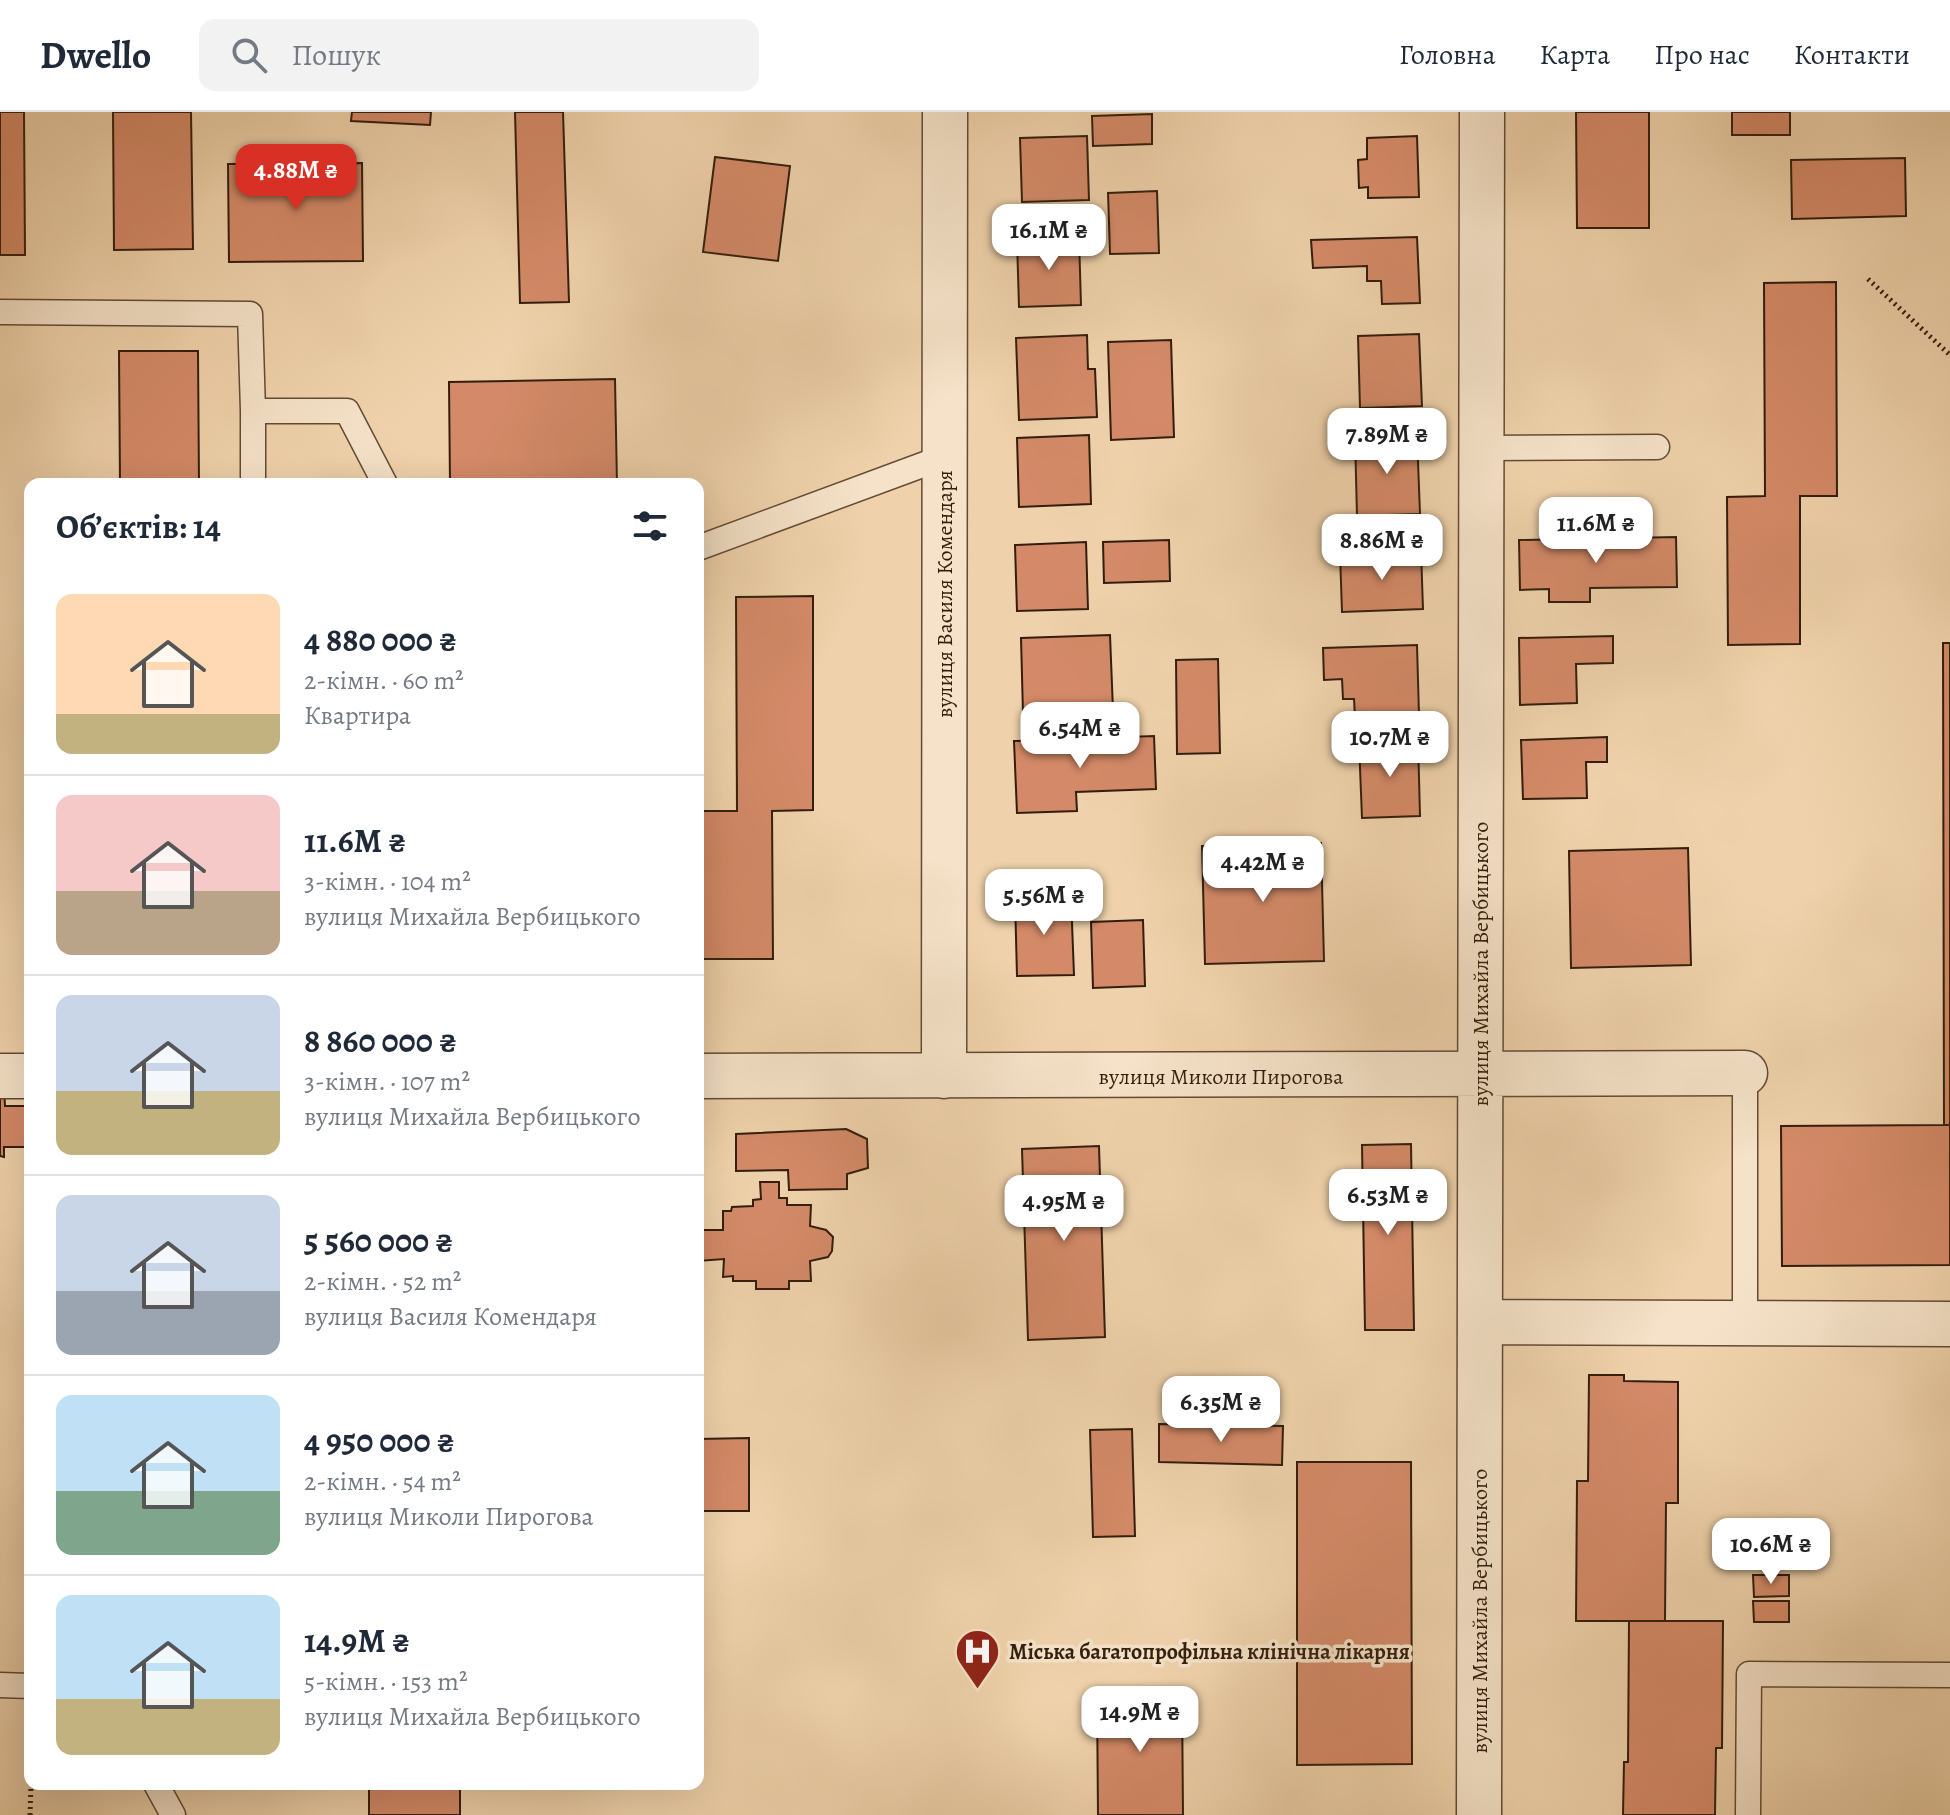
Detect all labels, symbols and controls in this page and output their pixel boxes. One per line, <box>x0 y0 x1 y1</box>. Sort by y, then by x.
search box <box>199 19 759 91</box>
text: Dwello <box>40 29 151 81</box>
icon: search <box>227 33 271 77</box>
text: Пошук <box>291 35 381 75</box>
text: Головна <box>1399 36 1496 74</box>
text: Карта <box>1540 36 1610 74</box>
text: Про нас <box>1654 36 1750 74</box>
text: Контакти <box>1794 36 1910 74</box>
pin: 4.88M ₴ <box>222 144 370 212</box>
text: 4.88M ₴ <box>254 152 338 187</box>
pin: 16.1M ₴ <box>975 204 1123 272</box>
text: 16.1M ₴ <box>1010 212 1088 247</box>
pin: 7.89M ₴ <box>1313 408 1461 476</box>
text: 7.89M ₴ <box>1345 416 1429 451</box>
street label: вулиця Василя Комендаря <box>930 470 960 718</box>
pin: 11.6M ₴ <box>1522 497 1670 565</box>
text: Об’єктів: 14 <box>56 503 221 550</box>
icon: filters <box>628 504 672 548</box>
text: 11.6M ₴ <box>1557 505 1635 540</box>
pin: 8.86M ₴ <box>1308 514 1456 582</box>
text: 8.86M ₴ <box>1340 522 1424 557</box>
text: 4 880 000 ₴ <box>304 616 457 663</box>
icon: home <box>120 626 216 722</box>
text: 2-кімн. · 60 m² <box>304 663 464 698</box>
text: Квартира <box>304 698 411 733</box>
pin: 6.54M ₴ <box>1006 702 1154 770</box>
text: 6.54M ₴ <box>1039 710 1122 745</box>
pin: 10.7M ₴ <box>1316 711 1464 779</box>
text: 10.7M ₴ <box>1349 719 1431 754</box>
text: 11.6M ₴ <box>304 817 406 864</box>
street label: вулиця Михайла Вербицького <box>1466 822 1496 1106</box>
icon: home <box>120 827 216 923</box>
pin: 4.42M ₴ <box>1189 836 1337 904</box>
text: 4.42M ₴ <box>1221 844 1305 879</box>
text: 3-кімн. · 104 m² <box>304 864 471 899</box>
pin: 5.56M ₴ <box>970 869 1118 937</box>
text: 5.56M ₴ <box>1003 877 1085 912</box>
text: вулиця Михайла Вербицького <box>304 899 641 934</box>
text: 8 860 000 ₴ <box>304 1017 457 1064</box>
icon: home <box>120 1027 216 1123</box>
street label: вулиця Миколи Пирогова <box>1099 1062 1344 1092</box>
text: 3-кімн. · 107 m² <box>304 1064 470 1099</box>
text: вулиця Михайла Вербицького <box>304 1099 641 1134</box>
pin: 6.53M ₴ <box>1314 1169 1462 1237</box>
pin: 4.95M ₴ <box>990 1175 1138 1243</box>
text: 6.53M ₴ <box>1347 1177 1429 1212</box>
text: 4.95M ₴ <box>1023 1183 1105 1218</box>
text: 5 560 000 ₴ <box>304 1217 453 1264</box>
icon: home <box>120 1227 216 1323</box>
text: 2-кімн. · 52 m² <box>304 1264 461 1299</box>
text: вулиця Василя Комендаря <box>304 1299 597 1334</box>
pin: 6.35M ₴ <box>1147 1376 1295 1444</box>
text: 6.35M ₴ <box>1180 1384 1262 1419</box>
text: 4 950 000 ₴ <box>304 1417 455 1464</box>
icon: home <box>120 1427 216 1523</box>
text: 2-кімн. · 54 m² <box>304 1464 461 1499</box>
street label: вулиця Михайла Вербицького <box>1465 1469 1495 1753</box>
text: вулиця Миколи Пирогова <box>304 1499 593 1534</box>
pin: 10.6M ₴ <box>1697 1518 1845 1586</box>
text: 10.6M ₴ <box>1730 1526 1812 1561</box>
text: 14.9M ₴ <box>304 1617 410 1664</box>
icon: home <box>120 1627 216 1723</box>
hospital icon: Міська багатопрофільна клінічна лікарня <box>954 1627 1002 1690</box>
place label: Міська багатопрофільна клінічна лікарня <box>1009 1637 1410 1667</box>
text: 5-кімн. · 153 m² <box>304 1664 468 1699</box>
pin: 14.9M ₴ <box>1066 1686 1214 1754</box>
text: 14.9M ₴ <box>1099 1694 1181 1729</box>
text: вулиця Михайла Вербицького <box>304 1699 641 1734</box>

